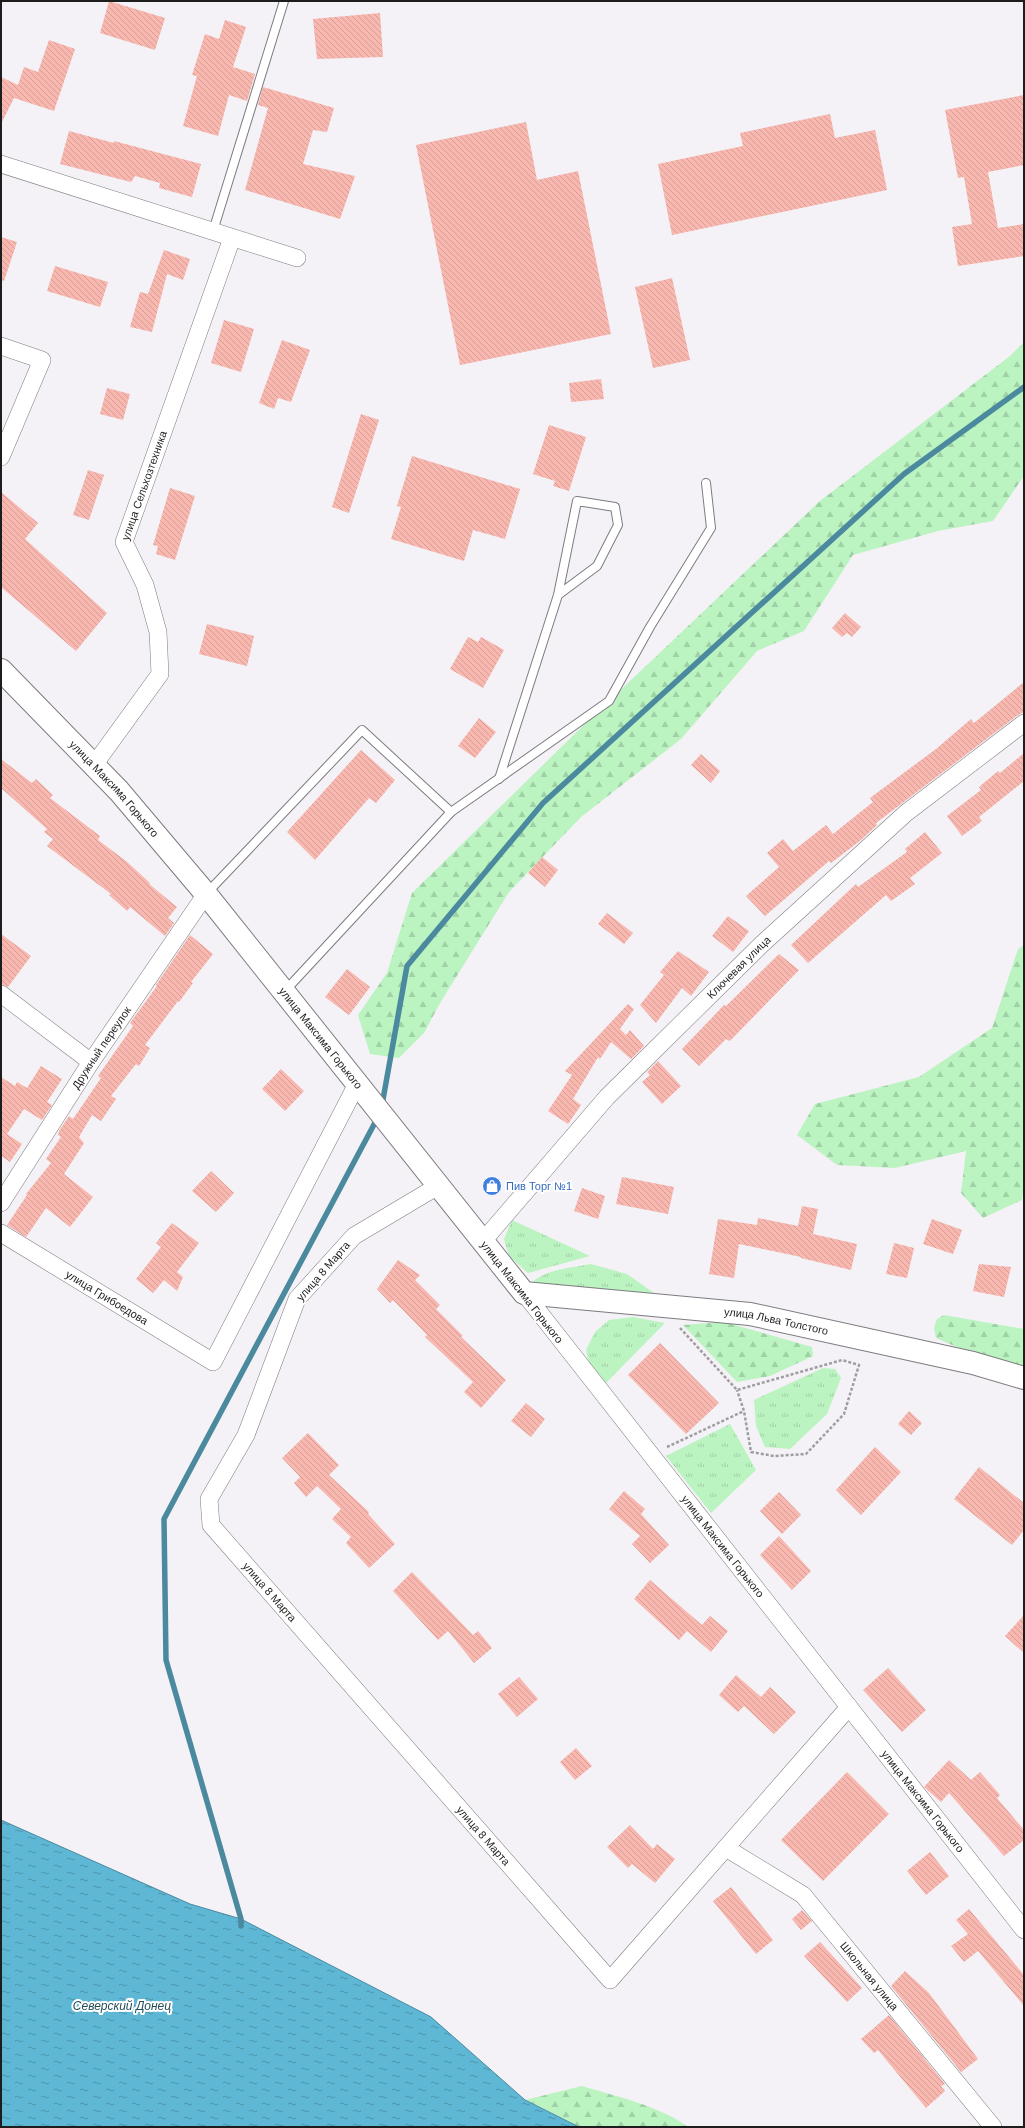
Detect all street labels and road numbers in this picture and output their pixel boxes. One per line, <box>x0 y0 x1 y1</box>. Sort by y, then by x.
street label: улица Сельхозтехника <box>119 428 169 542</box>
street label: улица Максима Горького <box>67 738 161 839</box>
street label: Ключевая улица <box>705 933 773 1001</box>
street label: улица Максима Горького <box>277 985 365 1091</box>
street label: Дружный переулок <box>69 1004 133 1091</box>
street label: улица 8 Марта <box>294 1238 353 1303</box>
street label: улица Максима Горького <box>478 1239 566 1345</box>
street label: улица Грибоедова <box>64 1268 151 1327</box>
street label: улица Льва Толстого <box>724 1306 829 1337</box>
street label: улица Максима Горького <box>679 1493 767 1600</box>
street label: улица 8 Марта <box>241 1560 299 1625</box>
street label: улица Максима Горького <box>879 1748 967 1855</box>
street label: улица 8 Марта <box>454 1803 513 1868</box>
street label: Школьная улица <box>838 1940 901 2013</box>

